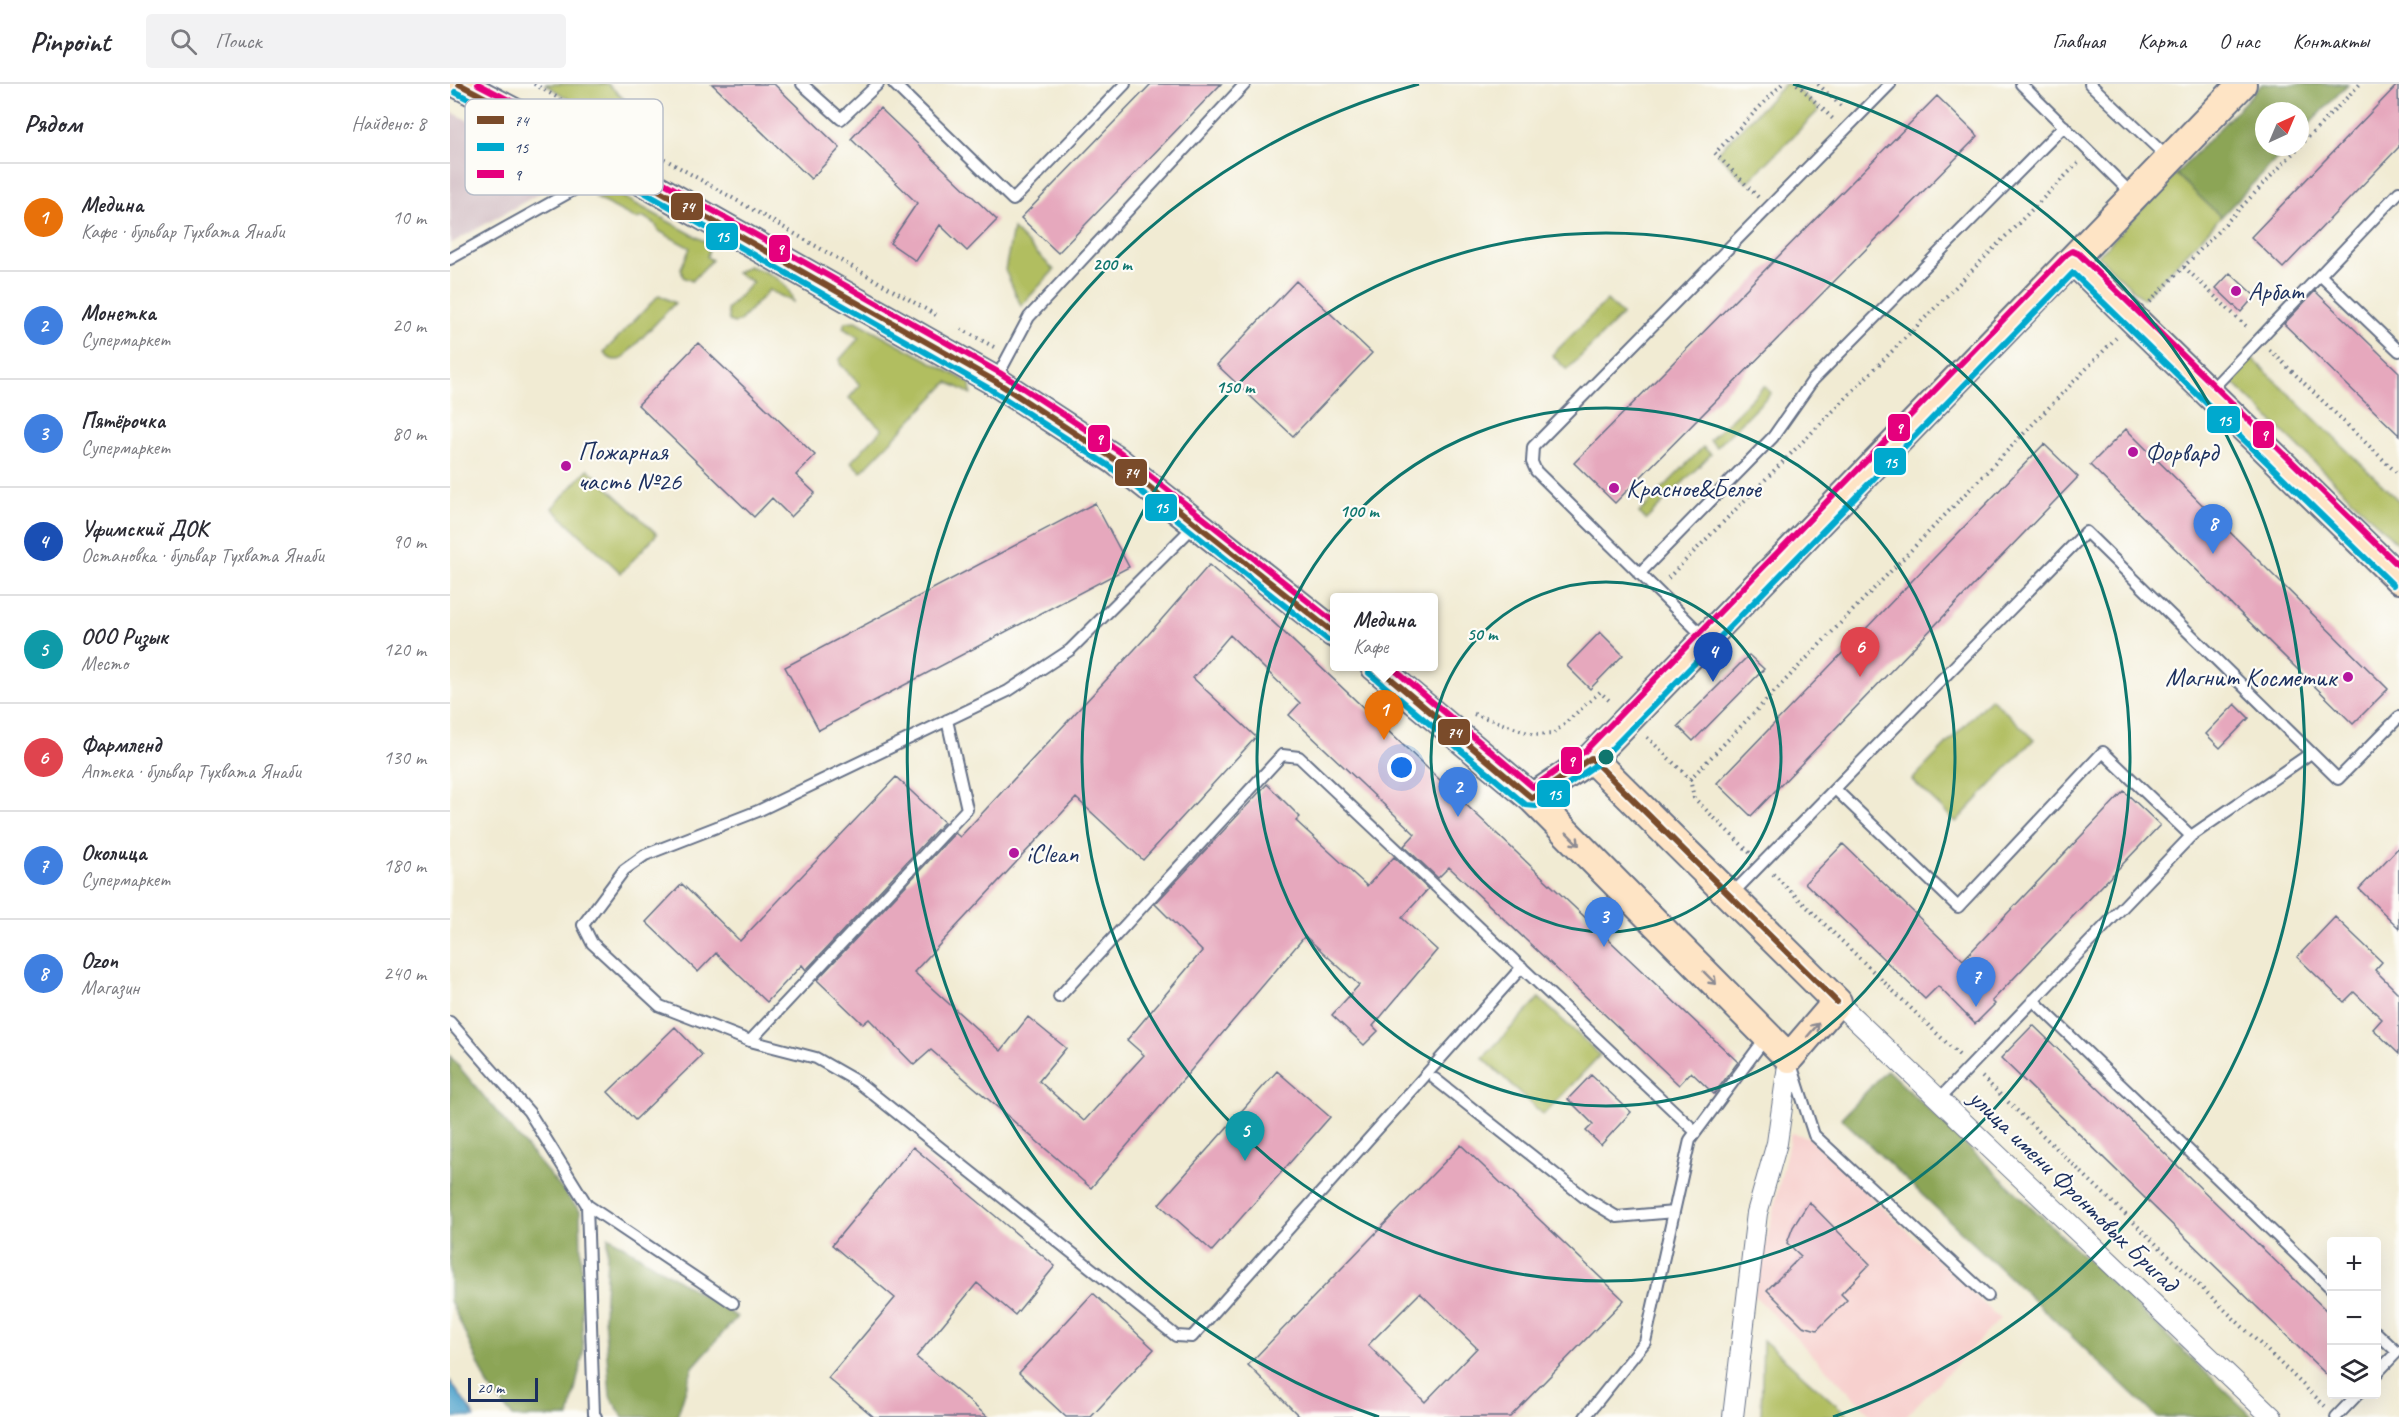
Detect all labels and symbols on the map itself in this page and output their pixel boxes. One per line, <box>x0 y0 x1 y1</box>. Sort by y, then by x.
legend <box>465 99 663 195</box>
north arrow <box>2255 102 2309 156</box>
text: 74 <box>514 111 530 131</box>
text: 15 <box>514 138 529 158</box>
text: 9 <box>514 165 523 185</box>
line badge: 74 <box>670 192 704 221</box>
text: 74 <box>680 197 696 217</box>
line badge: 15 <box>705 222 739 251</box>
text: 15 <box>715 227 731 247</box>
line badge: 9 <box>768 234 791 263</box>
text: 9 <box>776 239 785 259</box>
text: 200 m <box>1093 253 1133 275</box>
place label: Арбат <box>2248 275 2305 308</box>
marker: Арбат <box>2229 284 2243 298</box>
text: 150 m <box>1216 376 1256 398</box>
line badge: 15 <box>2206 405 2241 434</box>
text: 15 <box>2217 411 2233 431</box>
line badge: 9 <box>1887 413 1911 442</box>
text: 9 <box>1895 418 1904 438</box>
line badge: 9 <box>2252 420 2275 449</box>
line badge: 9 <box>1087 424 1111 453</box>
text: 9 <box>2260 425 2269 445</box>
text: 9 <box>1095 429 1104 449</box>
place label: Пожарная часть №26 <box>578 435 683 498</box>
place label: Форвард <box>2145 436 2221 469</box>
marker: Форвард <box>2126 445 2140 459</box>
line badge: 15 <box>1873 447 1907 476</box>
text: 15 <box>1883 453 1899 473</box>
line badge: 74 <box>1114 458 1148 487</box>
marker: Пожарная часть №26 <box>559 459 573 473</box>
text: 74 <box>1124 463 1140 483</box>
place label: Красное&Белое <box>1626 472 1762 505</box>
marker: Красное&Белое <box>1607 481 1621 495</box>
line badge: 15 <box>1144 493 1178 522</box>
text: 15 <box>1154 498 1170 518</box>
text: 100 m <box>1340 500 1380 522</box>
pin: 8 <box>2194 504 2232 554</box>
text: 50 m <box>1467 623 1499 645</box>
pin: 6 <box>1840 628 1880 677</box>
pin: 4 <box>1694 632 1732 682</box>
place label: Магнит Косметик <box>2165 661 2338 694</box>
marker: Магнит Косметик <box>2341 670 2355 684</box>
pin: 1 <box>1364 690 1404 740</box>
line badge: 74 <box>1437 718 1471 746</box>
text: 74 <box>1447 723 1463 743</box>
line badge: 9 <box>1560 746 1583 775</box>
centre of rings <box>1596 747 1616 767</box>
text: 9 <box>1567 751 1576 771</box>
your location <box>1387 753 1416 782</box>
pin: 2 <box>1438 768 1478 817</box>
line badge: 15 <box>1536 779 1571 808</box>
text: 15 <box>1547 785 1563 805</box>
one-way arrow <box>1566 832 1581 847</box>
place label: iClean <box>1026 837 1079 870</box>
marker: iClean <box>1007 846 1021 860</box>
pin: 3 <box>1584 898 1624 947</box>
pin: 7 <box>1956 958 1996 1007</box>
one-way arrow <box>1703 971 1718 986</box>
one-way arrow <box>1806 1023 1820 1038</box>
street label: улица имени Фронтовых Бригад <box>1960 1080 2187 1301</box>
pin: 5 <box>1226 1112 1264 1161</box>
scale bar <box>468 1375 538 1402</box>

